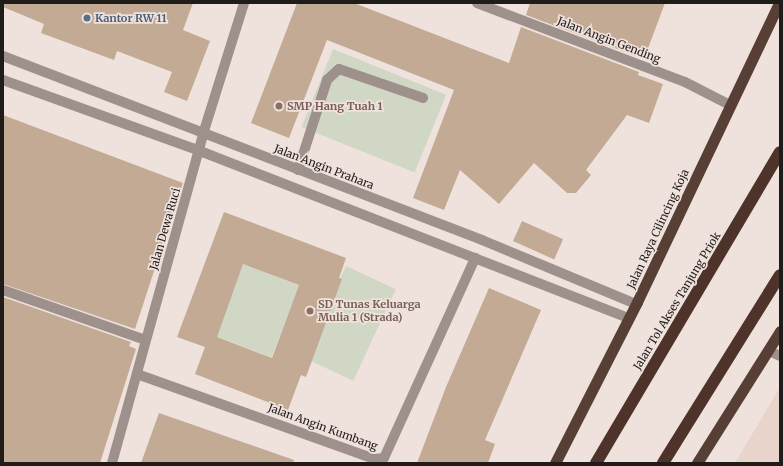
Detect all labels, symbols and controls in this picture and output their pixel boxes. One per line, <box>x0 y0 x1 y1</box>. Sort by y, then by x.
place label: Kantor RW 11 <box>95 11 166 25</box>
marker: Kantor RW 11 <box>82 13 92 23</box>
street label: Jalan Angin Gending <box>556 14 662 66</box>
place label: SMP Hang Tuah 1 <box>287 99 383 113</box>
marker: SMP Hang Tuah 1 <box>274 101 284 111</box>
street label: Jalan Angin Prahara <box>272 142 376 192</box>
street label: Jalan Raya Cilincing Koja <box>624 167 692 291</box>
street label: Jalan Dewa Ruci <box>147 187 183 271</box>
street label: Jalan Tol Akses Tanjung Priok <box>631 230 723 372</box>
place label: SD Tunas Keluarga Mulia 1 (Strada) <box>318 298 421 324</box>
marker: SD Tunas Keluarga Mulia 1 (Strada) <box>305 306 315 316</box>
street label: Jalan Angin Kumbang <box>266 401 380 453</box>

